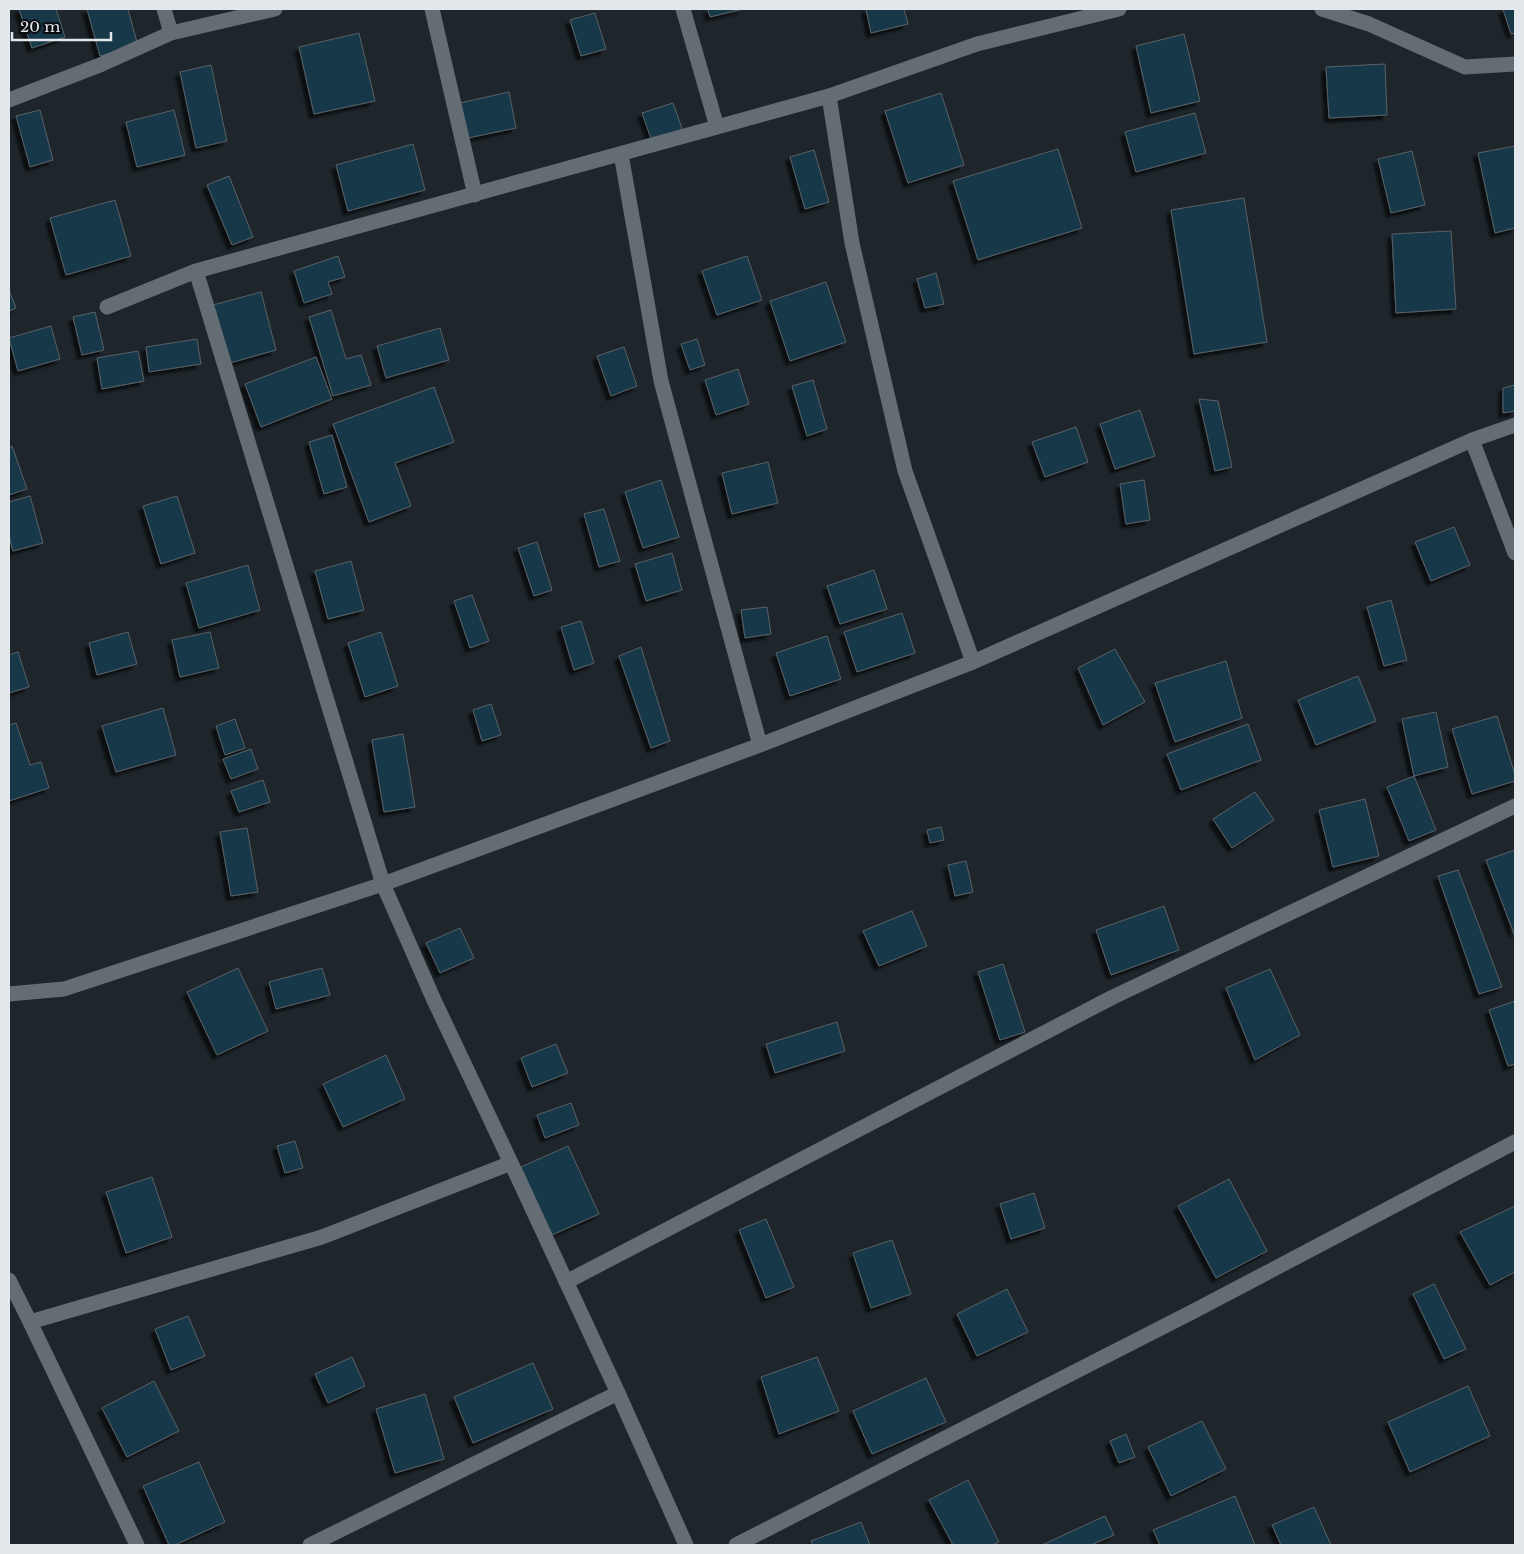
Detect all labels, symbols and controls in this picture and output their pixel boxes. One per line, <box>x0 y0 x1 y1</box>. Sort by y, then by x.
scale bar <box>12 10 111 42</box>
text: 20 m <box>20 17 60 36</box>

